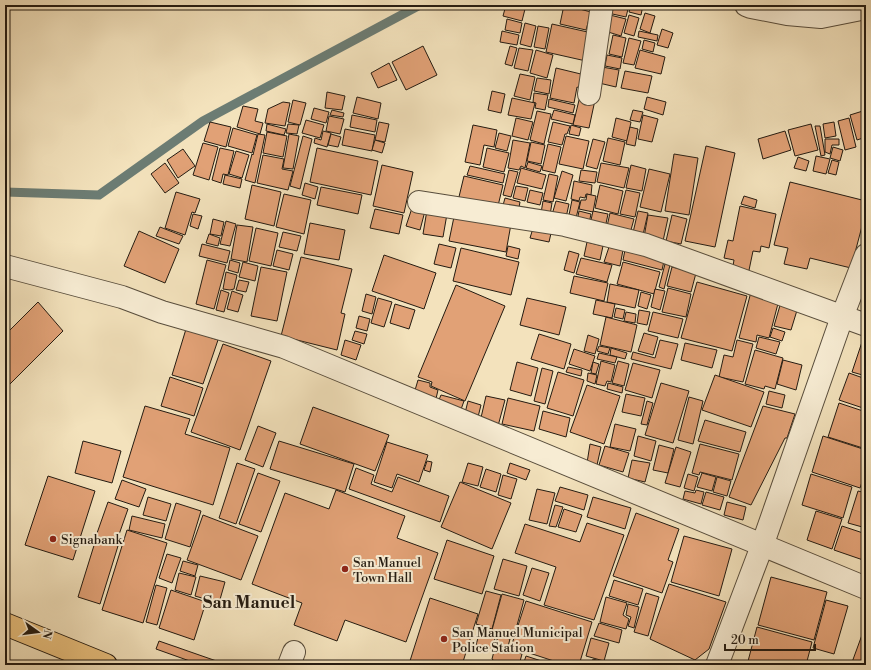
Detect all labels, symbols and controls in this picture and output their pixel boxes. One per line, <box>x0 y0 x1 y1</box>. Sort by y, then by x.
place label: Signabank <box>61 532 124 548</box>
marker: Signabank <box>48 534 58 544</box>
place label: San Manuel Town Hall <box>353 555 421 586</box>
marker: San Manuel Town Hall <box>340 564 350 574</box>
district label: San Manuel <box>203 592 296 614</box>
north arrow <box>18 612 58 652</box>
place label: San Manuel Municipal Police Station <box>452 625 583 656</box>
scale bar <box>725 626 815 652</box>
text: N <box>39 628 55 640</box>
text: 20 m <box>731 633 759 648</box>
marker: San Manuel Municipal Police Station <box>439 634 449 644</box>

